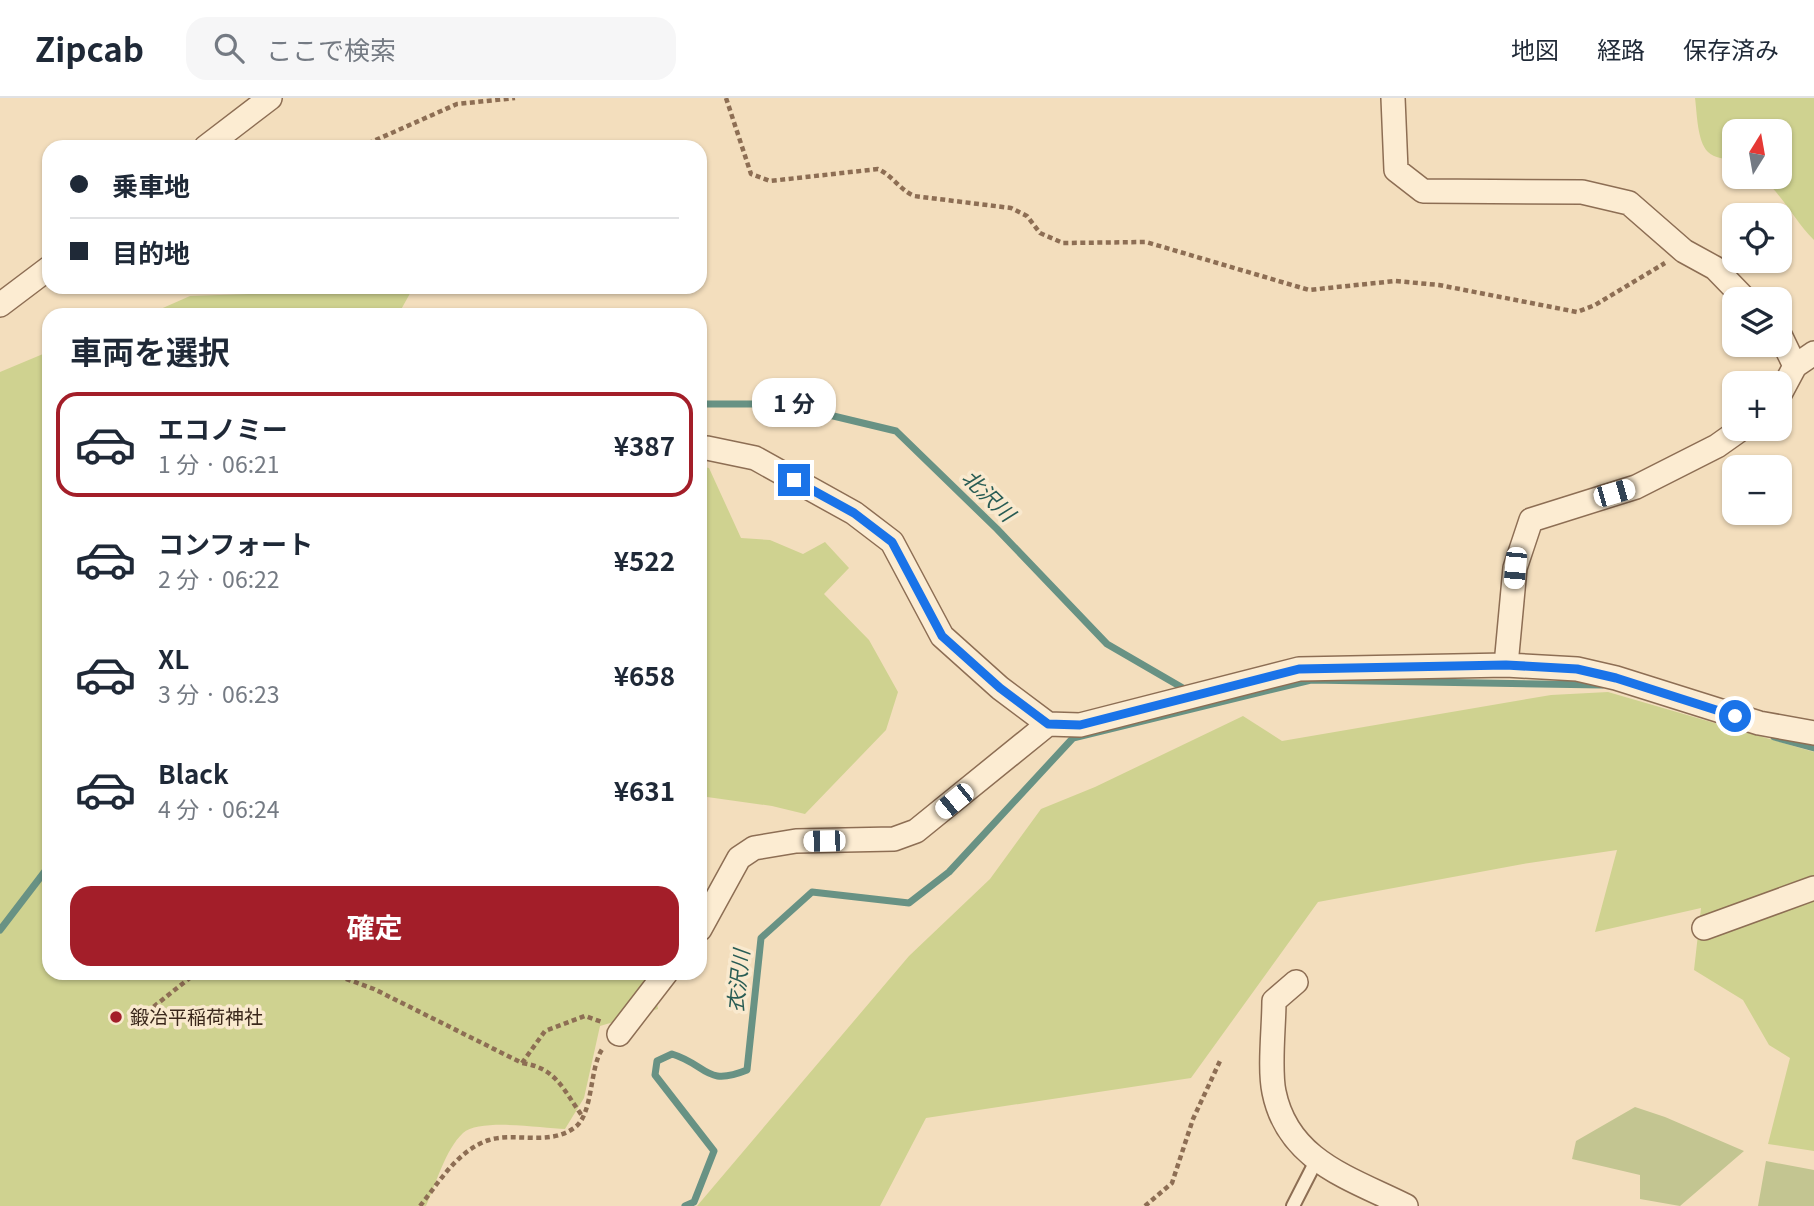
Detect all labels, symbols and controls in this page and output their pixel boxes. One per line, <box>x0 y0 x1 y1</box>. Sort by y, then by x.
search box <box>186 17 676 80</box>
text: Zipcab <box>35 24 144 72</box>
icon: search <box>210 29 248 67</box>
text: ここで検索 <box>266 30 396 67</box>
text: 地図 <box>1511 31 1559 66</box>
text: 経路 <box>1597 31 1645 66</box>
text: 保存済み <box>1683 31 1779 66</box>
north arrow <box>1722 119 1792 189</box>
map controls <box>1722 119 1792 525</box>
text: 乗車地 <box>112 166 190 203</box>
button: locate <box>1722 203 1792 273</box>
text: 目的地 <box>112 233 190 270</box>
button: layers <box>1722 287 1792 357</box>
text: 車両を選択 <box>70 327 230 373</box>
button: + <box>1722 371 1792 441</box>
callout: 1 分 <box>752 378 836 428</box>
text: 1 分 <box>773 385 815 419</box>
text: エコノミー <box>158 409 288 446</box>
icon: car <box>74 413 137 476</box>
text: ¥387 <box>614 426 675 463</box>
text: 1 分 · 06:21 <box>158 446 280 480</box>
button: − <box>1722 455 1792 525</box>
water label: 北沢川 <box>956 462 1024 529</box>
route end <box>778 464 810 496</box>
car <box>1591 477 1638 509</box>
text: コンフォート <box>158 524 313 561</box>
icon: car <box>74 528 137 591</box>
text: ¥522 <box>614 541 675 578</box>
car <box>1503 546 1528 590</box>
text: 2 分 · 06:22 <box>158 561 280 595</box>
text: XL <box>158 639 189 676</box>
icon: car <box>74 643 137 706</box>
text: ¥658 <box>614 656 675 693</box>
text: 3 分 · 06:23 <box>158 676 280 710</box>
route start <box>1719 700 1751 732</box>
text: Black <box>158 754 229 791</box>
icon: car <box>74 758 137 821</box>
text: ¥631 <box>614 771 675 808</box>
car <box>932 780 977 822</box>
text: 4 分 · 06:24 <box>158 791 280 825</box>
car <box>803 830 846 852</box>
button: 確定 <box>70 886 679 966</box>
water label: 衣沢川 <box>719 946 755 1014</box>
place label: 鍛冶平稲荷神社 <box>130 1002 263 1029</box>
marker: 鍛冶平稲荷神社 <box>108 1009 124 1025</box>

